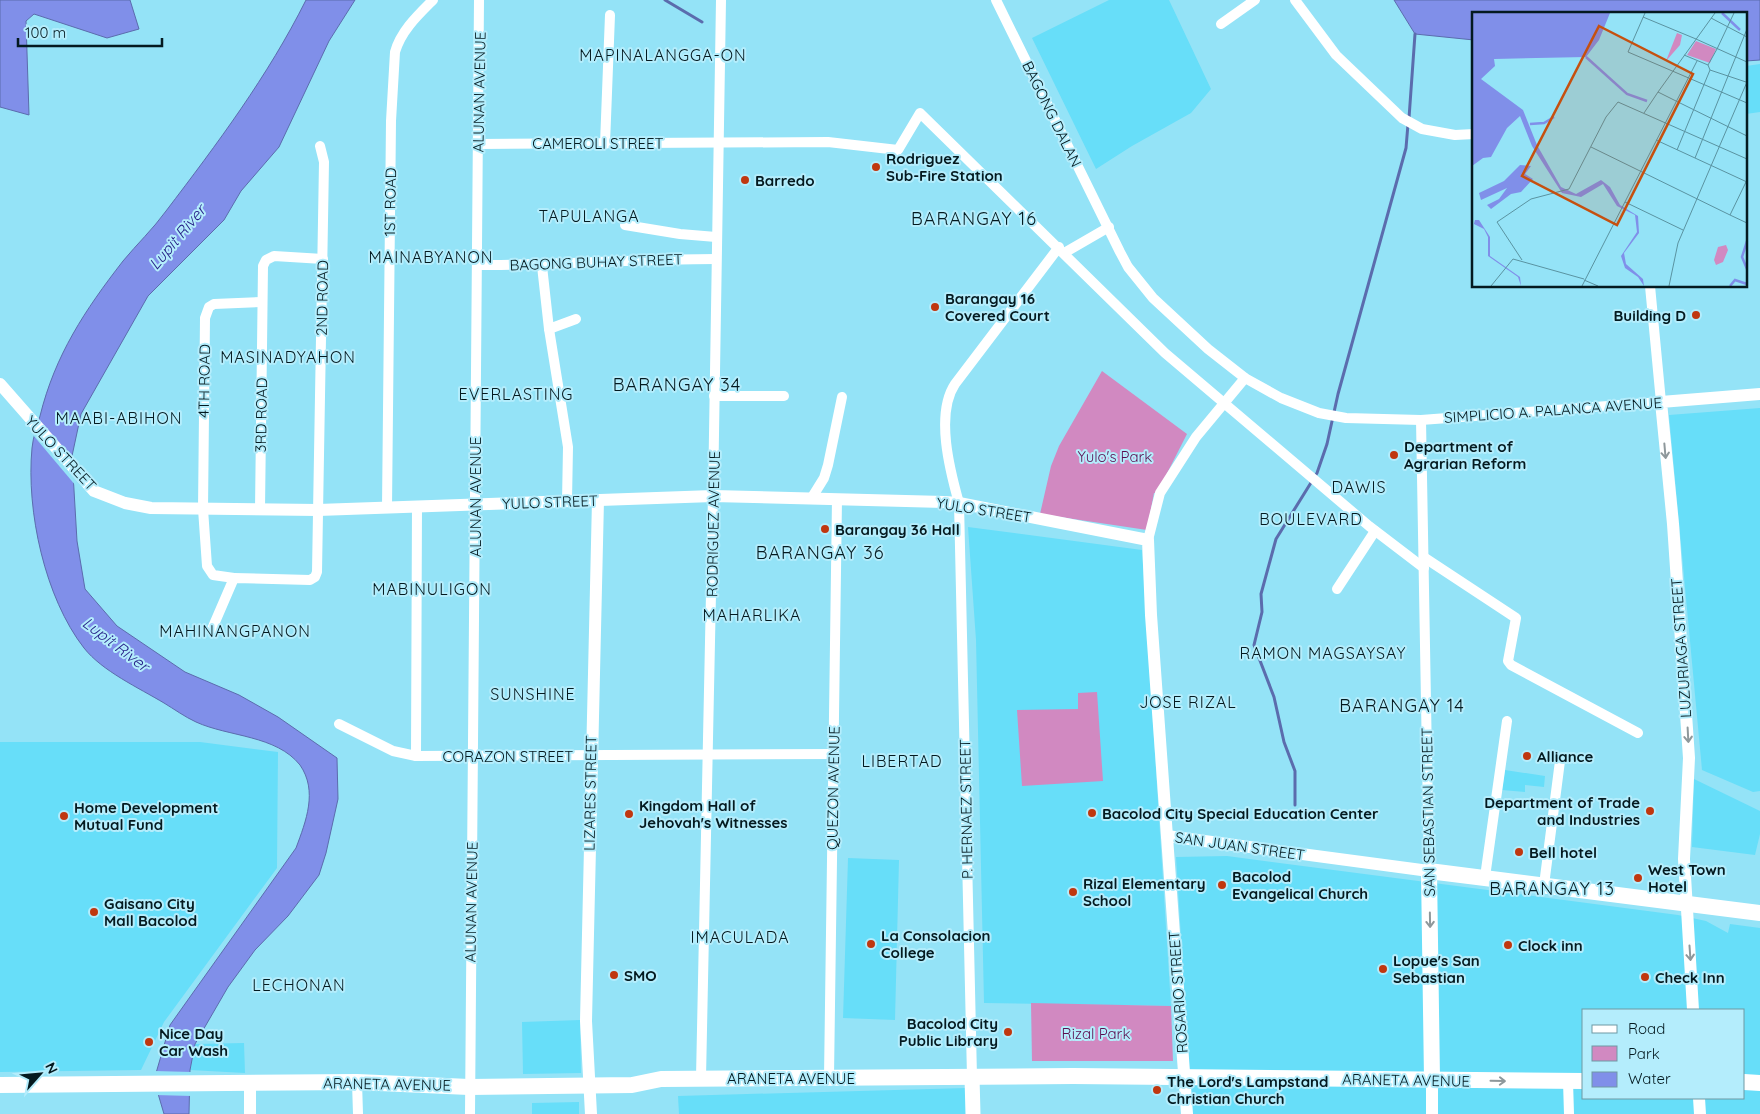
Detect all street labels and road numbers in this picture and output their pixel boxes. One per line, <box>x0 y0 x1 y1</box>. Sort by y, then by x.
street label: ALUNAN AVENUE <box>468 31 490 153</box>
street label: BAGONG DALAN <box>1018 58 1086 170</box>
street label: CAMEROLI STREET <box>532 134 664 153</box>
street label: 1ST ROAD <box>380 167 400 237</box>
street label: BAGONG BUHAY STREET <box>509 249 683 275</box>
street label: 2ND ROAD <box>312 260 332 336</box>
street label: 4TH ROAD <box>194 344 214 418</box>
street label: 3RD ROAD <box>251 377 271 452</box>
street label: SIMPLICIO A. PALANCA AVENUE <box>1444 393 1662 427</box>
street label: YULO STREET <box>21 411 101 495</box>
street label: ALUNAN AVENUE <box>466 437 485 557</box>
street label: RODRIGUEZ AVENUE <box>702 451 724 597</box>
street label: YULO STREET <box>502 491 598 513</box>
street label: YULO STREET <box>935 493 1033 527</box>
street label: LUZURIAGA STREET <box>1667 577 1695 719</box>
street label: QUEZON AVENUE <box>822 726 844 850</box>
street label: SAN SEBASTIAN STREET <box>1417 727 1439 897</box>
street label: LIZARES STREET <box>579 735 601 851</box>
street label: P. HERNAEZ STREET <box>955 739 977 879</box>
street label: CORAZON STREET <box>443 747 573 766</box>
street label: SAN JUAN STREET <box>1174 828 1306 864</box>
street label: ALUNAN AVENUE <box>460 841 482 963</box>
street label: ROSARIO STREET <box>1164 930 1192 1054</box>
street label: ARANETA AVENUE <box>727 1069 855 1088</box>
street label: ARANETA AVENUE <box>1342 1069 1470 1091</box>
street label: ARANETA AVENUE <box>323 1073 451 1095</box>

